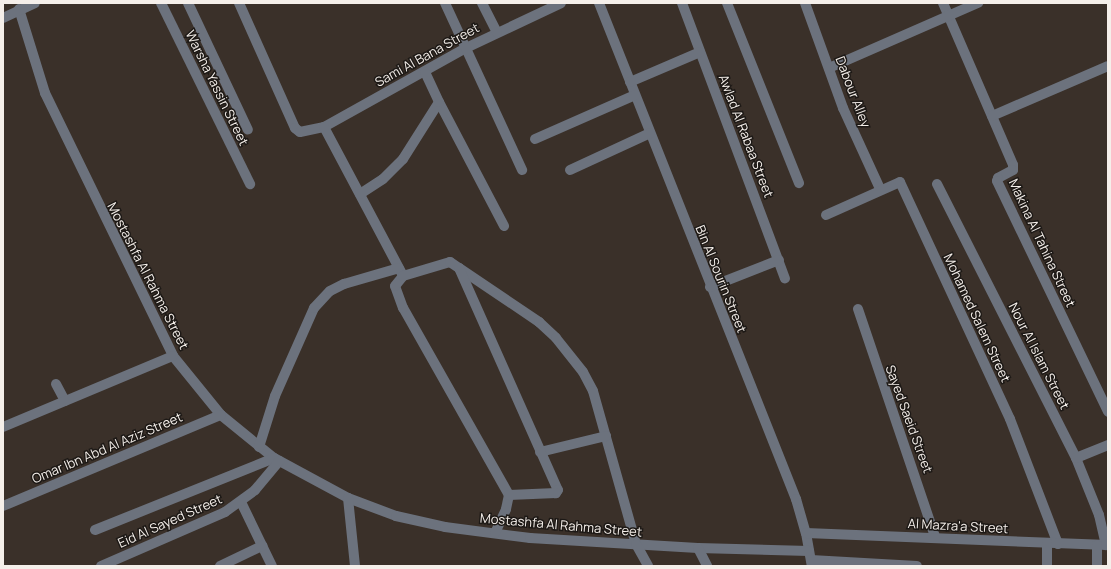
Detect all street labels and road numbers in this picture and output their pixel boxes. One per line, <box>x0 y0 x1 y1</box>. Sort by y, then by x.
street label: Sami Al Bana Street <box>372 20 482 90</box>
street label: Warsha Yassin Street <box>182 28 252 148</box>
street label: Dabour Alley <box>832 54 874 130</box>
street label: Awlad Al Rabaa Street <box>715 72 777 200</box>
street label: Makina Al Tahina Street <box>1005 176 1079 310</box>
street label: Mostashfa Al Rahma Street <box>104 200 192 352</box>
street label: Bin Al Sourin Street <box>692 223 750 335</box>
street label: Mohamed Salem Street <box>940 251 1014 385</box>
street label: Nour Al Islam Street <box>1005 300 1073 412</box>
street label: Sayed Saeid Street <box>882 363 936 475</box>
street label: Omar Ibn Abd Al Aziz Street <box>29 409 185 487</box>
street label: Eid Al Sayed Street <box>116 491 224 551</box>
street label: Mostashfa Al Rahma Street <box>479 510 643 540</box>
street label: Al Mazra'a Street <box>907 516 1009 536</box>

